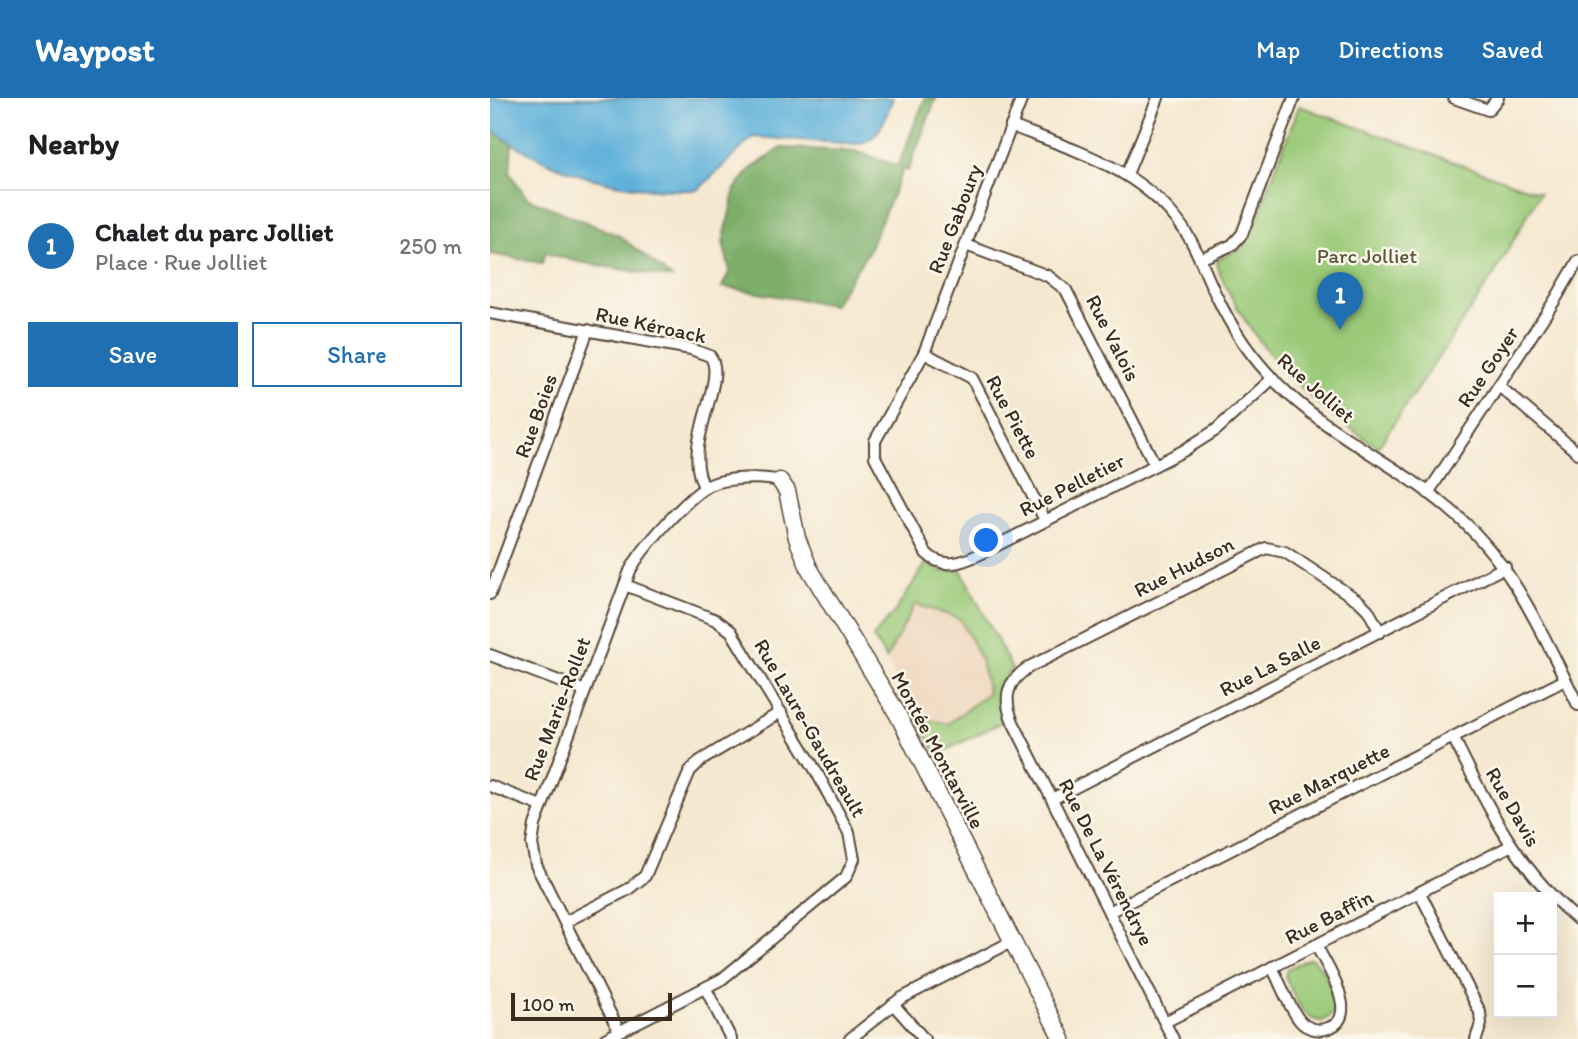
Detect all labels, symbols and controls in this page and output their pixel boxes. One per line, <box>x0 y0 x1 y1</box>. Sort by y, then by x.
text: Waypost <box>35 30 155 69</box>
text: Map <box>1256 35 1300 64</box>
text: Directions <box>1338 35 1444 64</box>
text: Saved <box>1482 35 1543 64</box>
text: Nearby <box>28 125 119 162</box>
street label: Rue Gaboury <box>922 160 987 277</box>
text: Chalet du parc Jolliet <box>95 216 333 248</box>
text: 1 <box>46 232 56 260</box>
text: 250 m <box>399 232 462 260</box>
park label: Parc Jolliet <box>1317 243 1417 268</box>
text: Place · Rue Jolliet <box>95 248 267 276</box>
pin: 1 <box>1317 272 1363 330</box>
street label: Rue Valois <box>1081 290 1146 385</box>
street label: Rue Kéroack <box>593 301 709 348</box>
button: Save <box>28 322 238 387</box>
button: Share <box>252 322 462 387</box>
street label: Rue Goyer <box>1452 322 1524 412</box>
street label: Rue Jolliet <box>1272 347 1360 428</box>
street label: Rue Boies <box>509 370 562 461</box>
street label: Rue Piette <box>981 371 1046 463</box>
street label: Rue Pelletier <box>1015 447 1129 522</box>
your location <box>969 523 1003 557</box>
street label: Rue Hudson <box>1130 531 1238 602</box>
street label: Rue La Salle <box>1215 629 1324 702</box>
street label: Rue Marie-Rollet <box>518 633 596 784</box>
street label: Rue Laure-Gaudreault <box>749 634 872 821</box>
street label: Montée Montarville <box>886 667 990 833</box>
street label: Rue Marquette <box>1264 737 1394 820</box>
street label: Rue Davis <box>1481 763 1546 851</box>
street label: Rue De La Vérendrye <box>1054 774 1159 949</box>
street label: Rue Baffin <box>1280 884 1377 949</box>
map controls <box>1494 892 1557 1018</box>
button: + <box>1494 892 1557 955</box>
button: − <box>1494 955 1557 1018</box>
scale bar <box>511 990 672 1022</box>
text: 100 m <box>522 993 574 1016</box>

